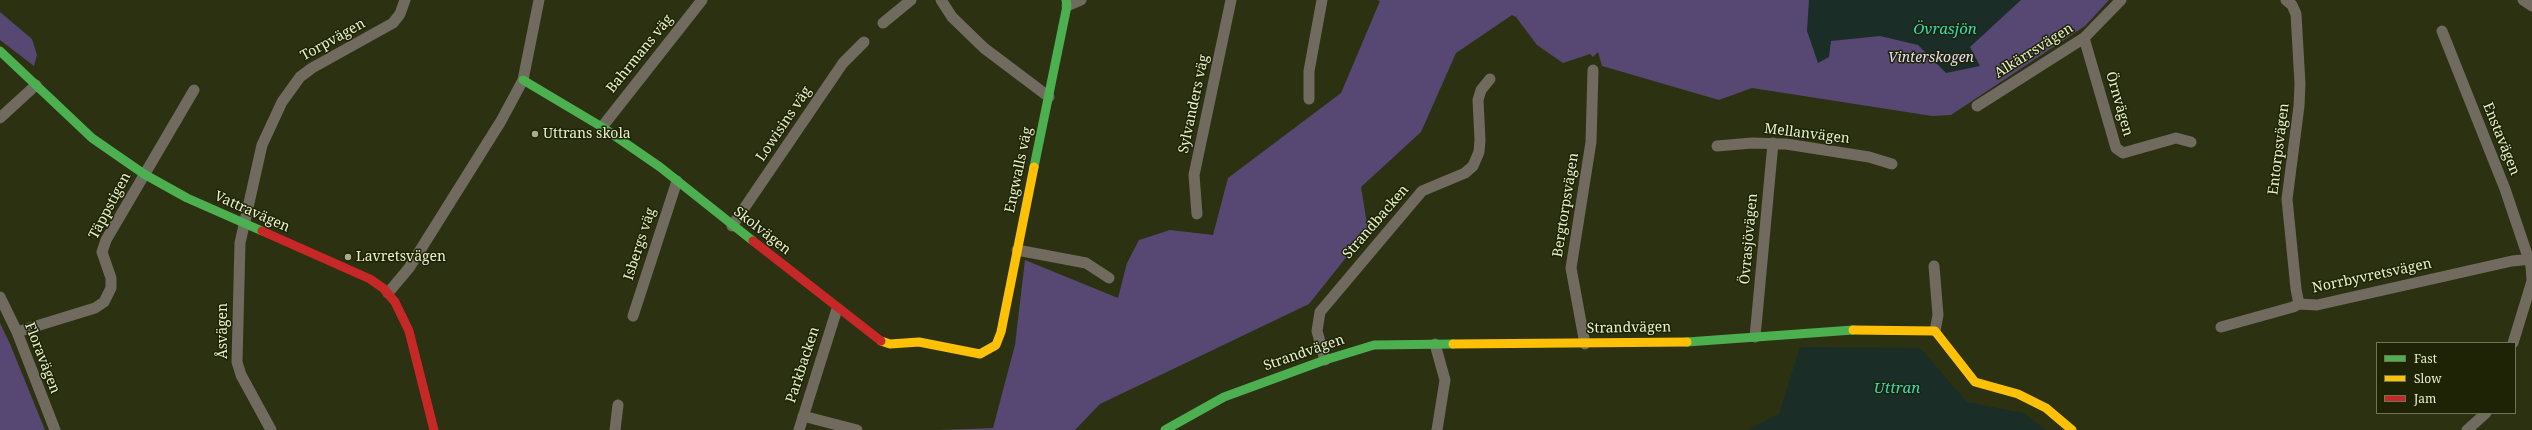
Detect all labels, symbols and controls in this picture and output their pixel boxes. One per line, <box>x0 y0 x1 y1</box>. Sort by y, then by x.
street label: Bahrmans väg <box>603 11 677 97</box>
street label: Torpvägen <box>298 15 368 65</box>
street label: Alkärrsvägen <box>1991 20 2077 82</box>
water label: Övrasjön <box>1913 21 1977 39</box>
park label: Vinterskogen <box>1888 50 1974 66</box>
street label: Sylvanders väg <box>1175 53 1213 155</box>
street label: Örnvägen <box>2102 70 2136 138</box>
street label: Lowisins väg <box>753 83 815 165</box>
street label: Enstavägen <box>2479 100 2523 178</box>
street label: Entorpsvägen <box>2265 102 2293 196</box>
street label: Mellanvägen <box>1763 120 1851 148</box>
place label: Uttrans skola <box>543 126 631 142</box>
street label: Engwalls väg <box>1002 126 1036 214</box>
marker: Uttrans skola <box>530 129 540 139</box>
street label: Bergtorpsvägen <box>1549 152 1583 258</box>
street label: Täppstigen <box>85 170 135 242</box>
street label: Strandbacken <box>1339 182 1413 262</box>
street label: Vattravägen <box>212 188 292 236</box>
street label: Övrasjövägen <box>1737 193 1761 285</box>
street label: Skolvägen <box>730 203 794 259</box>
street label: Isbergs väg <box>620 206 660 282</box>
place label: Lavretsvägen <box>356 249 446 265</box>
marker: Lavretsvägen <box>343 252 353 262</box>
street label: Norrbyvretsvägen <box>2311 255 2433 297</box>
street label: Åsvägen <box>215 303 231 359</box>
street label: Strandvägen <box>1587 319 1671 337</box>
street label: Floravägen <box>21 320 63 396</box>
street label: Parkbacken <box>783 325 823 405</box>
street label: Strandvägen <box>1261 331 1347 375</box>
legend <box>2376 342 2516 414</box>
text: Fast <box>2414 350 2437 367</box>
text: Slow <box>2414 370 2442 387</box>
water label: Uttran <box>1874 380 1920 398</box>
text: Jam <box>2414 390 2436 407</box>

